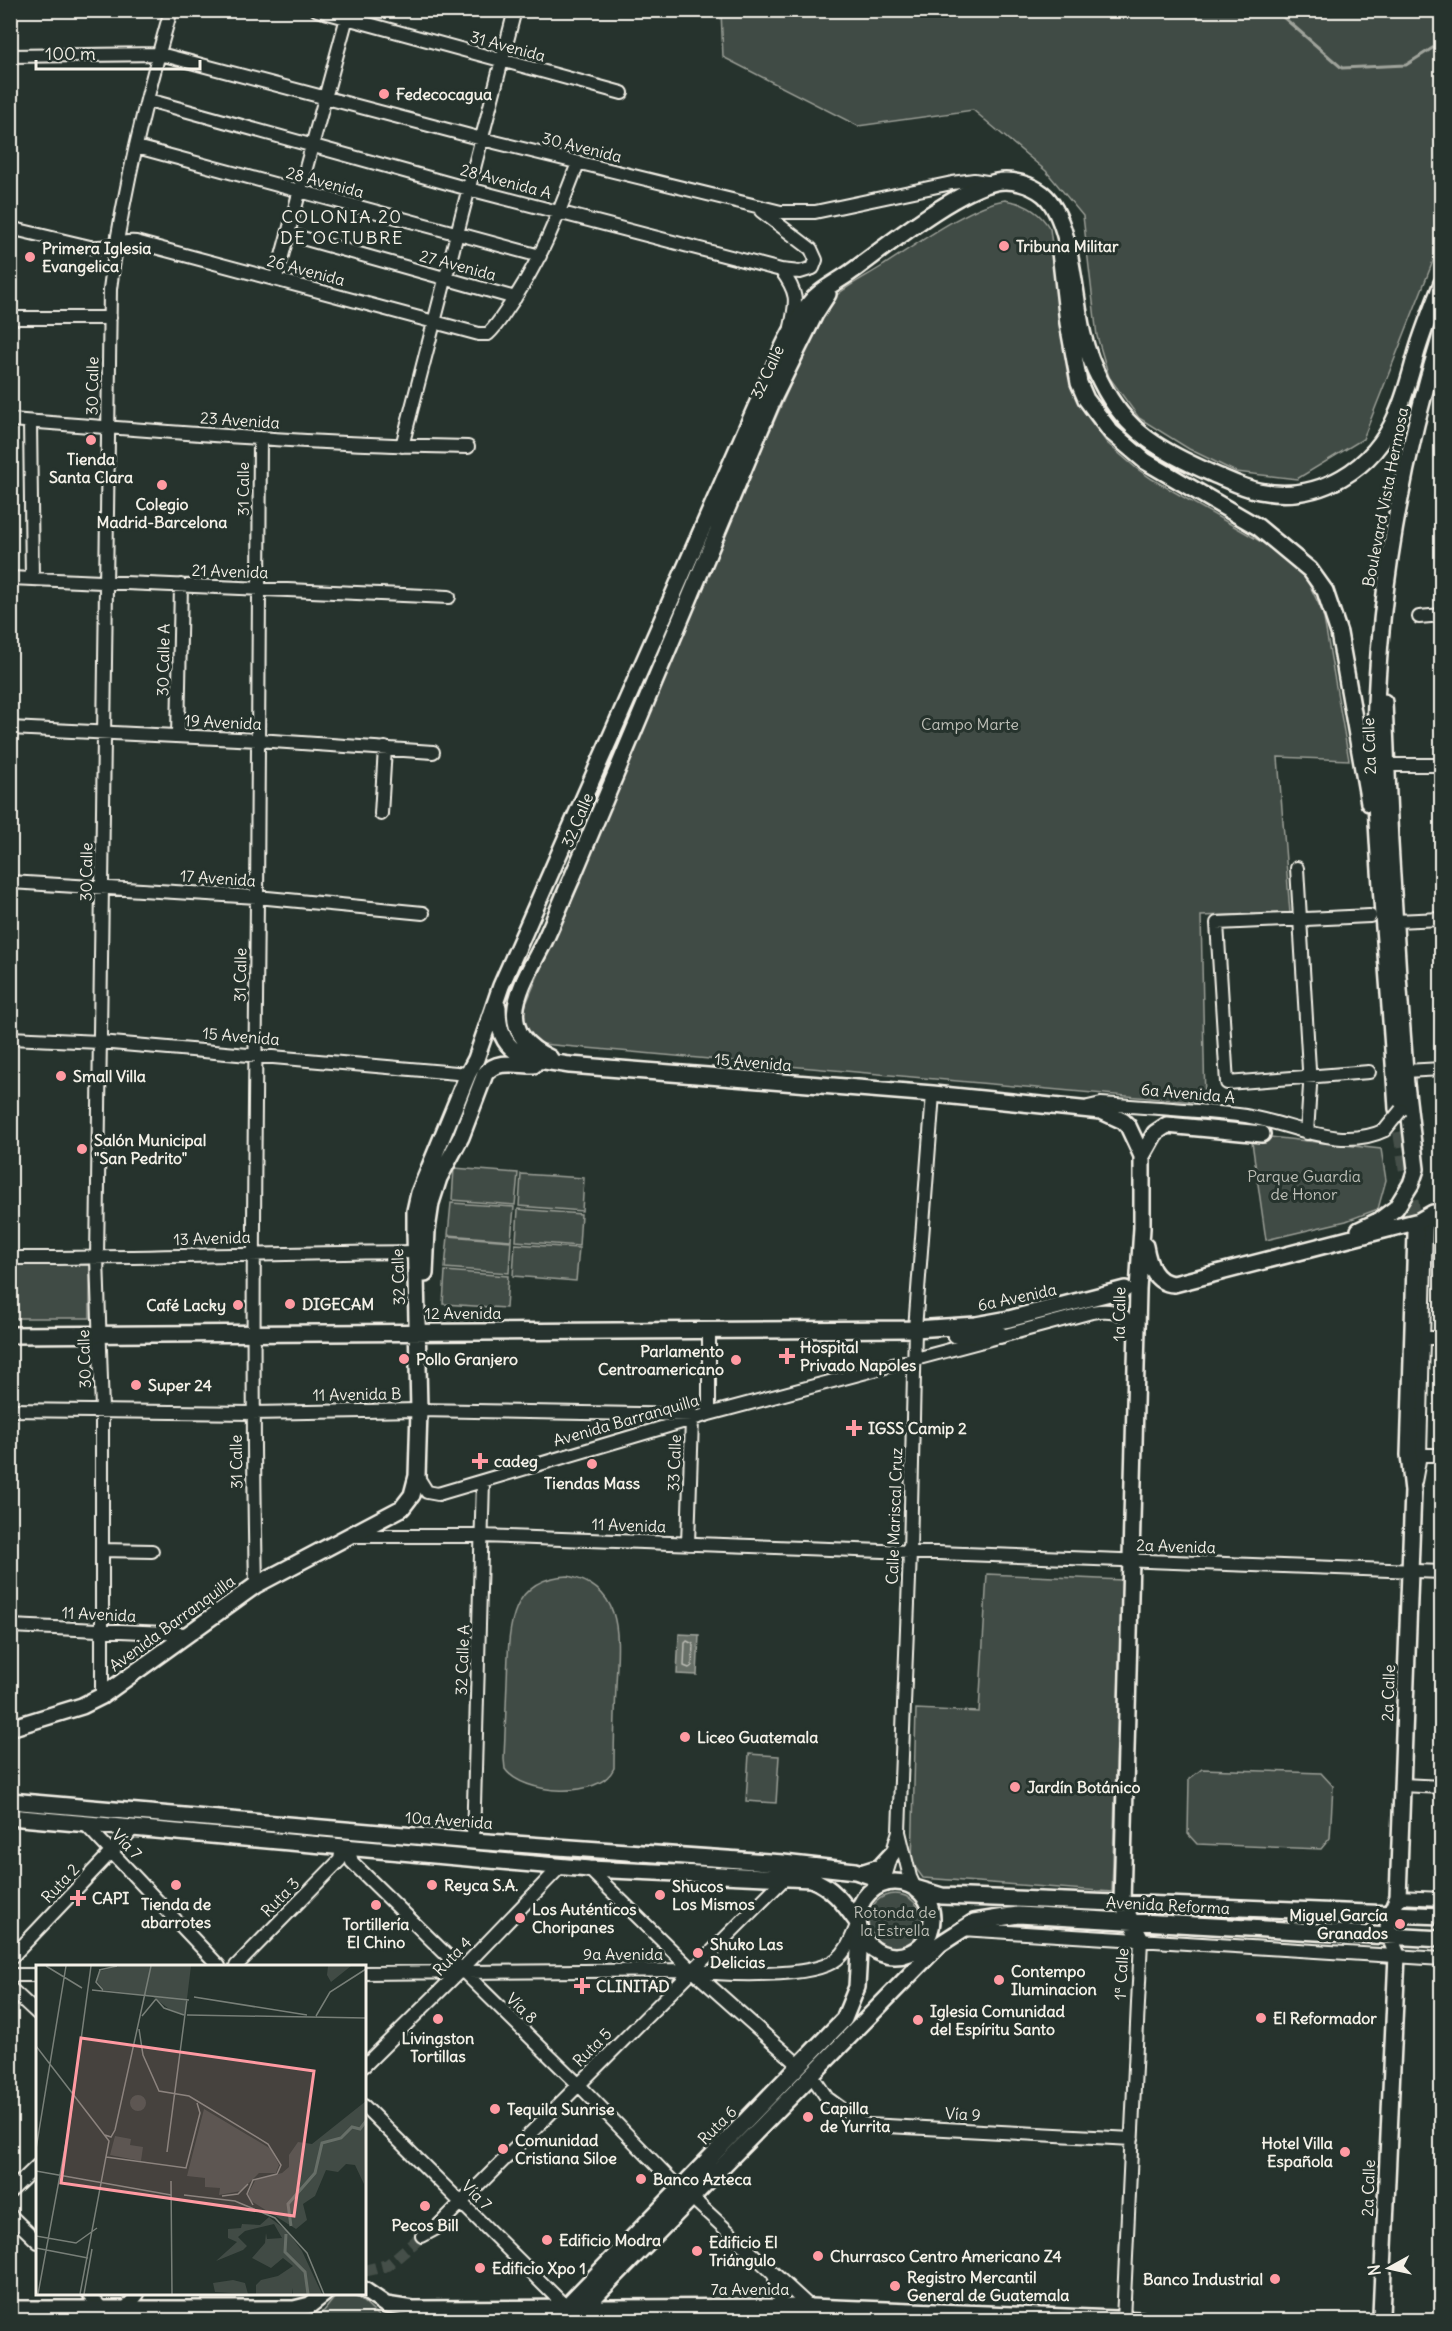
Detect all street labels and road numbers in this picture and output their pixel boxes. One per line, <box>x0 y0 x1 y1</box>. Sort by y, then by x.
street label: 31 Avenida <box>468 26 548 66</box>
street label: 30 Avenida <box>540 127 624 167</box>
street label: 28 Avenida A <box>458 159 554 203</box>
street label: 28 Avenida <box>284 162 366 202</box>
street label: 27 Avenida <box>418 245 498 285</box>
street label: 26 Avenida <box>265 250 347 290</box>
street label: 32 Calle <box>746 342 788 402</box>
street label: 30 Calle <box>81 356 103 416</box>
street label: Boulevard Vista Hermosa <box>1358 405 1412 589</box>
street label: 23 Avenida <box>200 407 280 433</box>
street label: 31 Calle <box>233 462 253 516</box>
street label: 21 Avenida <box>191 560 269 582</box>
street label: 30 Calle A <box>152 623 174 697</box>
street label: 19 Avenida <box>184 710 262 734</box>
street label: 2a Calle <box>1358 717 1380 775</box>
street label: 32 Calle <box>557 790 597 850</box>
street label: 30 Calle <box>75 842 97 902</box>
street label: 17 Avenida <box>179 865 257 891</box>
street label: 31 Calle <box>230 948 250 1002</box>
street label: 15 Avenida <box>202 1023 280 1049</box>
street label: 15 Avenida <box>714 1049 792 1075</box>
street label: 6a Avenida A <box>1140 1079 1236 1107</box>
street label: 13 Avenida <box>173 1227 251 1249</box>
street label: 32 Calle <box>387 1248 409 1306</box>
street label: 6a Avenida <box>976 1279 1058 1315</box>
street label: 1a Calle <box>1109 1287 1129 1341</box>
street label: 12 Avenida <box>425 1303 501 1323</box>
street label: 30 Calle <box>73 1329 95 1389</box>
street label: 11 Avenida B <box>312 1383 402 1405</box>
street label: Avenida Barranquilla <box>551 1390 701 1450</box>
street label: 33 Calle <box>663 1434 685 1492</box>
street label: 31 Calle <box>226 1435 246 1489</box>
street label: Calle Mariscal Cruz <box>882 1447 906 1585</box>
street label: 11 Avenida <box>591 1514 667 1536</box>
street label: 2a Avenida <box>1136 1535 1216 1557</box>
street label: Avenida Barranquilla <box>105 1571 239 1675</box>
street label: 11 Avenida <box>61 1602 137 1626</box>
street label: 32 Calle A <box>451 1624 473 1696</box>
street label: 2a Calle <box>1377 1664 1399 1722</box>
street label: 10a Avenida <box>405 1807 493 1833</box>
street label: Vía 7 <box>108 1825 146 1863</box>
street label: Ruta 2 <box>37 1859 83 1907</box>
street label: Ruta 3 <box>257 1873 303 1921</box>
street label: Avenida Reforma <box>1106 1892 1230 1918</box>
street label: Ruta 4 <box>428 1932 476 1980</box>
street label: 9a Avenida <box>583 1944 663 1964</box>
street label: 1ª Calle <box>1110 1947 1132 2001</box>
street label: Vía 8 <box>502 1988 542 2028</box>
street label: Ruta 5 <box>568 2023 616 2071</box>
street label: Ruta 6 <box>693 2101 741 2149</box>
street label: Vía 9 <box>945 2103 981 2125</box>
street label: 2a Calle <box>1357 2159 1379 2217</box>
street label: Vía 7 <box>458 2176 496 2214</box>
street label: 7a Avenida <box>711 2279 789 2299</box>

